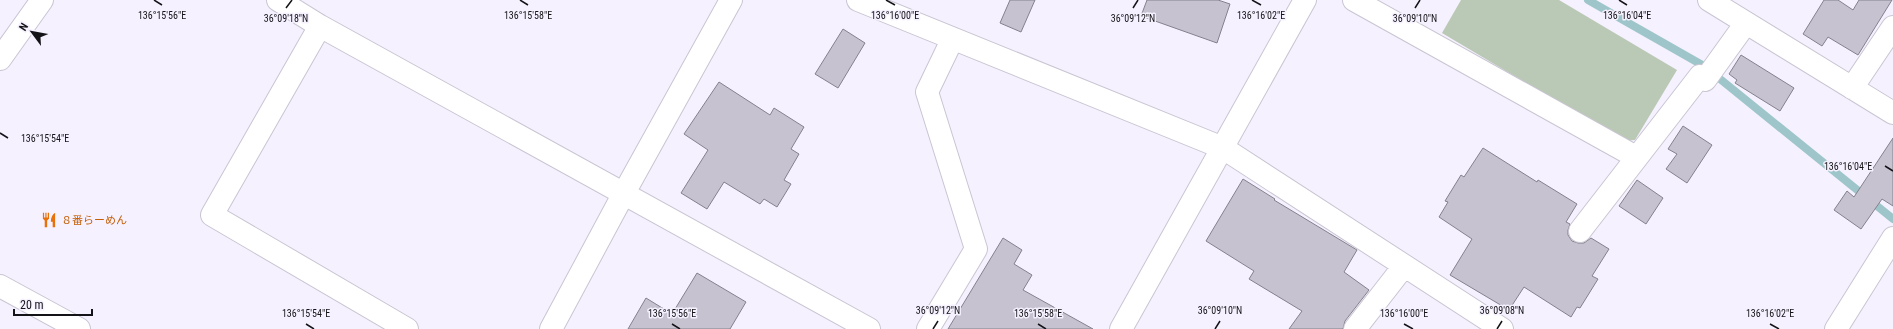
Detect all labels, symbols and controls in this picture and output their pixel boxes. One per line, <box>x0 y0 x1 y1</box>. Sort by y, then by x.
text: 136°15'56"E <box>138 10 186 21</box>
text: 136°15'58"E <box>504 10 552 21</box>
text: 136°16'00"E <box>871 10 919 21</box>
text: 136°16'02"E <box>1237 10 1285 21</box>
text: 136°16'04"E <box>1603 10 1651 21</box>
north arrow <box>12 12 52 52</box>
text: 36°09'18"N <box>264 13 308 24</box>
text: 36°09'12"N <box>1111 13 1155 24</box>
text: 36°09'10"N <box>1393 13 1437 24</box>
text: N <box>17 20 31 33</box>
text: 136°15'54"E <box>21 133 69 144</box>
text: 136°16'04"E <box>1824 161 1872 172</box>
restaurant icon: ８番らーめん <box>40 211 58 229</box>
place label: ８番らーめん <box>61 214 127 227</box>
scale bar <box>14 291 92 317</box>
text: 20 m <box>20 298 44 312</box>
text: 36°09'12"N <box>916 305 960 316</box>
text: 36°09'10"N <box>1198 305 1242 316</box>
text: 36°09'08"N <box>1480 305 1524 316</box>
text: 136°15'54"E <box>282 308 330 319</box>
text: 136°15'56"E <box>648 308 696 319</box>
text: 136°15'58"E <box>1014 308 1062 319</box>
text: 136°16'00"E <box>1380 308 1428 319</box>
text: 136°16'02"E <box>1746 308 1794 319</box>

